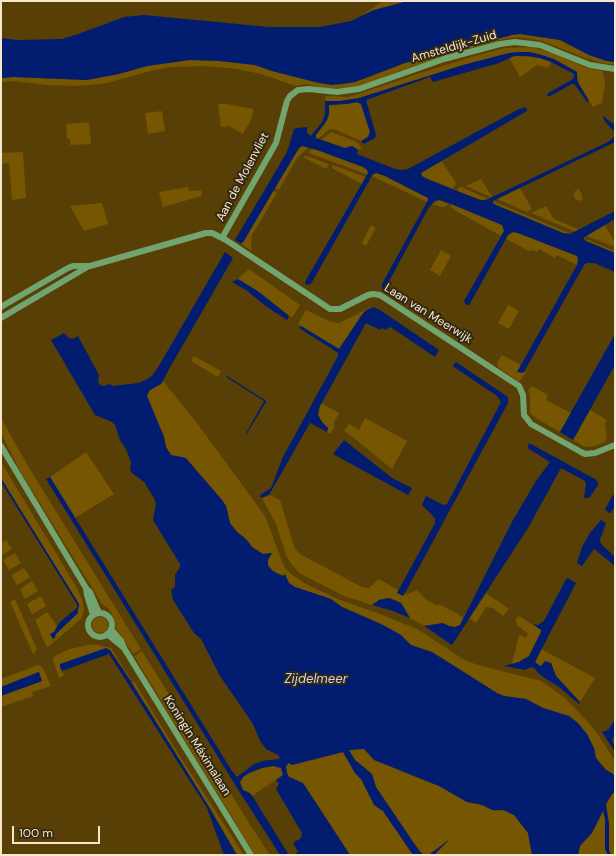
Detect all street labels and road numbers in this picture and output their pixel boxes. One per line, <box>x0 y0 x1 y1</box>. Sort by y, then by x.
street label: Amsteldijk-Zuid <box>410 28 498 66</box>
street label: Aan de Molenvliet <box>214 130 272 224</box>
street label: Laan van Meerwijk <box>381 281 475 347</box>
street label: Koningin Máximalaan <box>160 693 234 799</box>

